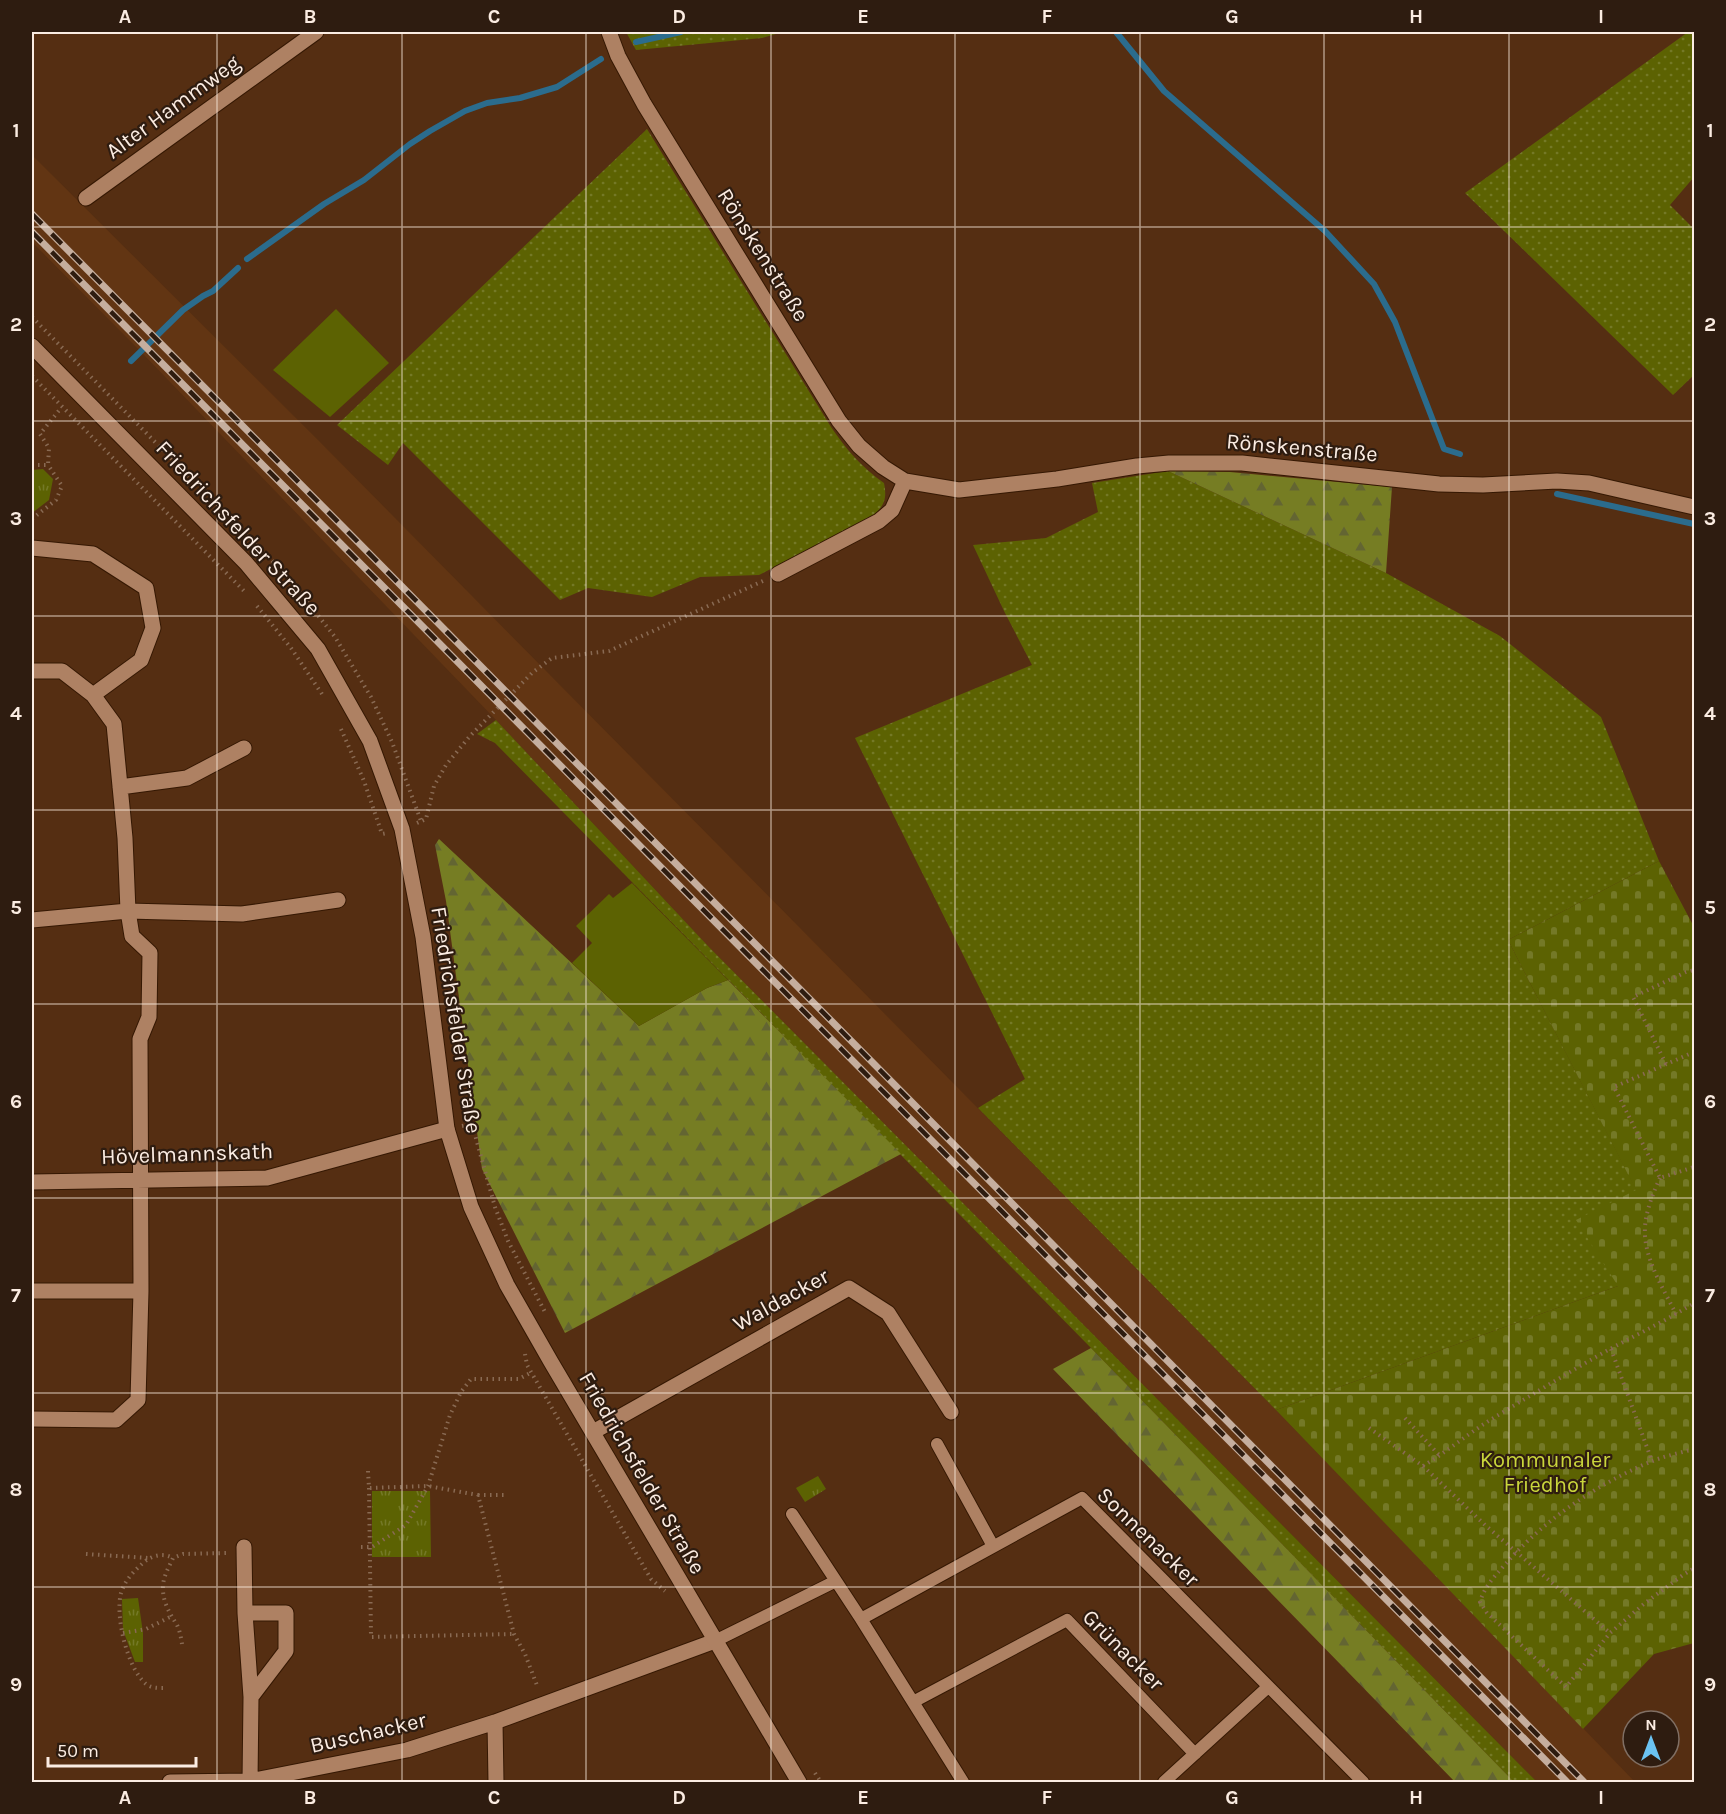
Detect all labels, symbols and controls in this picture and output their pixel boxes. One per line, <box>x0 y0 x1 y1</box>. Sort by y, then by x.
text: A <box>119 5 132 28</box>
text: B <box>304 5 316 28</box>
text: C <box>488 5 500 28</box>
text: D <box>672 5 686 28</box>
text: E <box>857 5 869 28</box>
text: F <box>1042 5 1053 28</box>
text: G <box>1225 5 1239 28</box>
text: H <box>1409 5 1423 28</box>
text: I <box>1598 5 1604 28</box>
street label: Alter Hammweg <box>101 49 245 164</box>
text: 1 <box>12 119 20 142</box>
text: 1 <box>1706 119 1714 142</box>
street label: Rönskenstraße <box>712 184 814 326</box>
text: 2 <box>10 313 22 336</box>
text: 2 <box>1704 313 1716 336</box>
street label: Rönskenstraße <box>1225 428 1379 468</box>
street label: Friedrichsfelder Straße <box>150 435 326 621</box>
text: 3 <box>10 507 22 530</box>
text: 3 <box>1704 507 1716 530</box>
text: 4 <box>10 702 22 725</box>
text: 4 <box>1704 702 1716 725</box>
text: 5 <box>10 896 22 919</box>
text: 5 <box>1704 896 1716 919</box>
street label: Friedrichsfelder Straße <box>425 905 487 1135</box>
text: 6 <box>10 1090 22 1113</box>
text: 6 <box>1704 1090 1716 1113</box>
street label: Hövelmannskath <box>101 1138 273 1170</box>
street label: Waldacker <box>729 1263 833 1337</box>
text: 7 <box>11 1284 21 1307</box>
text: 7 <box>1705 1284 1715 1307</box>
street label: Friedrichsfelder Straße <box>573 1367 711 1579</box>
park label: Kommunaler Friedhof <box>1480 1447 1610 1498</box>
text: 8 <box>10 1478 22 1501</box>
text: 8 <box>1704 1478 1716 1501</box>
street label: Sonnenacker <box>1092 1482 1204 1592</box>
street label: Grünacker <box>1077 1604 1169 1696</box>
text: 9 <box>10 1673 22 1696</box>
text: 9 <box>1704 1673 1716 1696</box>
street label: Buschacker <box>307 1707 429 1759</box>
north arrow <box>1621 1709 1681 1769</box>
text: N <box>1645 1715 1657 1734</box>
scale bar <box>48 1730 196 1768</box>
text: 50 m <box>57 1740 99 1762</box>
text: A <box>119 1786 132 1809</box>
text: B <box>304 1786 316 1809</box>
text: C <box>488 1786 500 1809</box>
text: D <box>672 1786 686 1809</box>
text: E <box>857 1786 869 1809</box>
text: F <box>1042 1786 1053 1809</box>
text: G <box>1225 1786 1239 1809</box>
text: H <box>1409 1786 1423 1809</box>
text: I <box>1598 1786 1604 1809</box>

